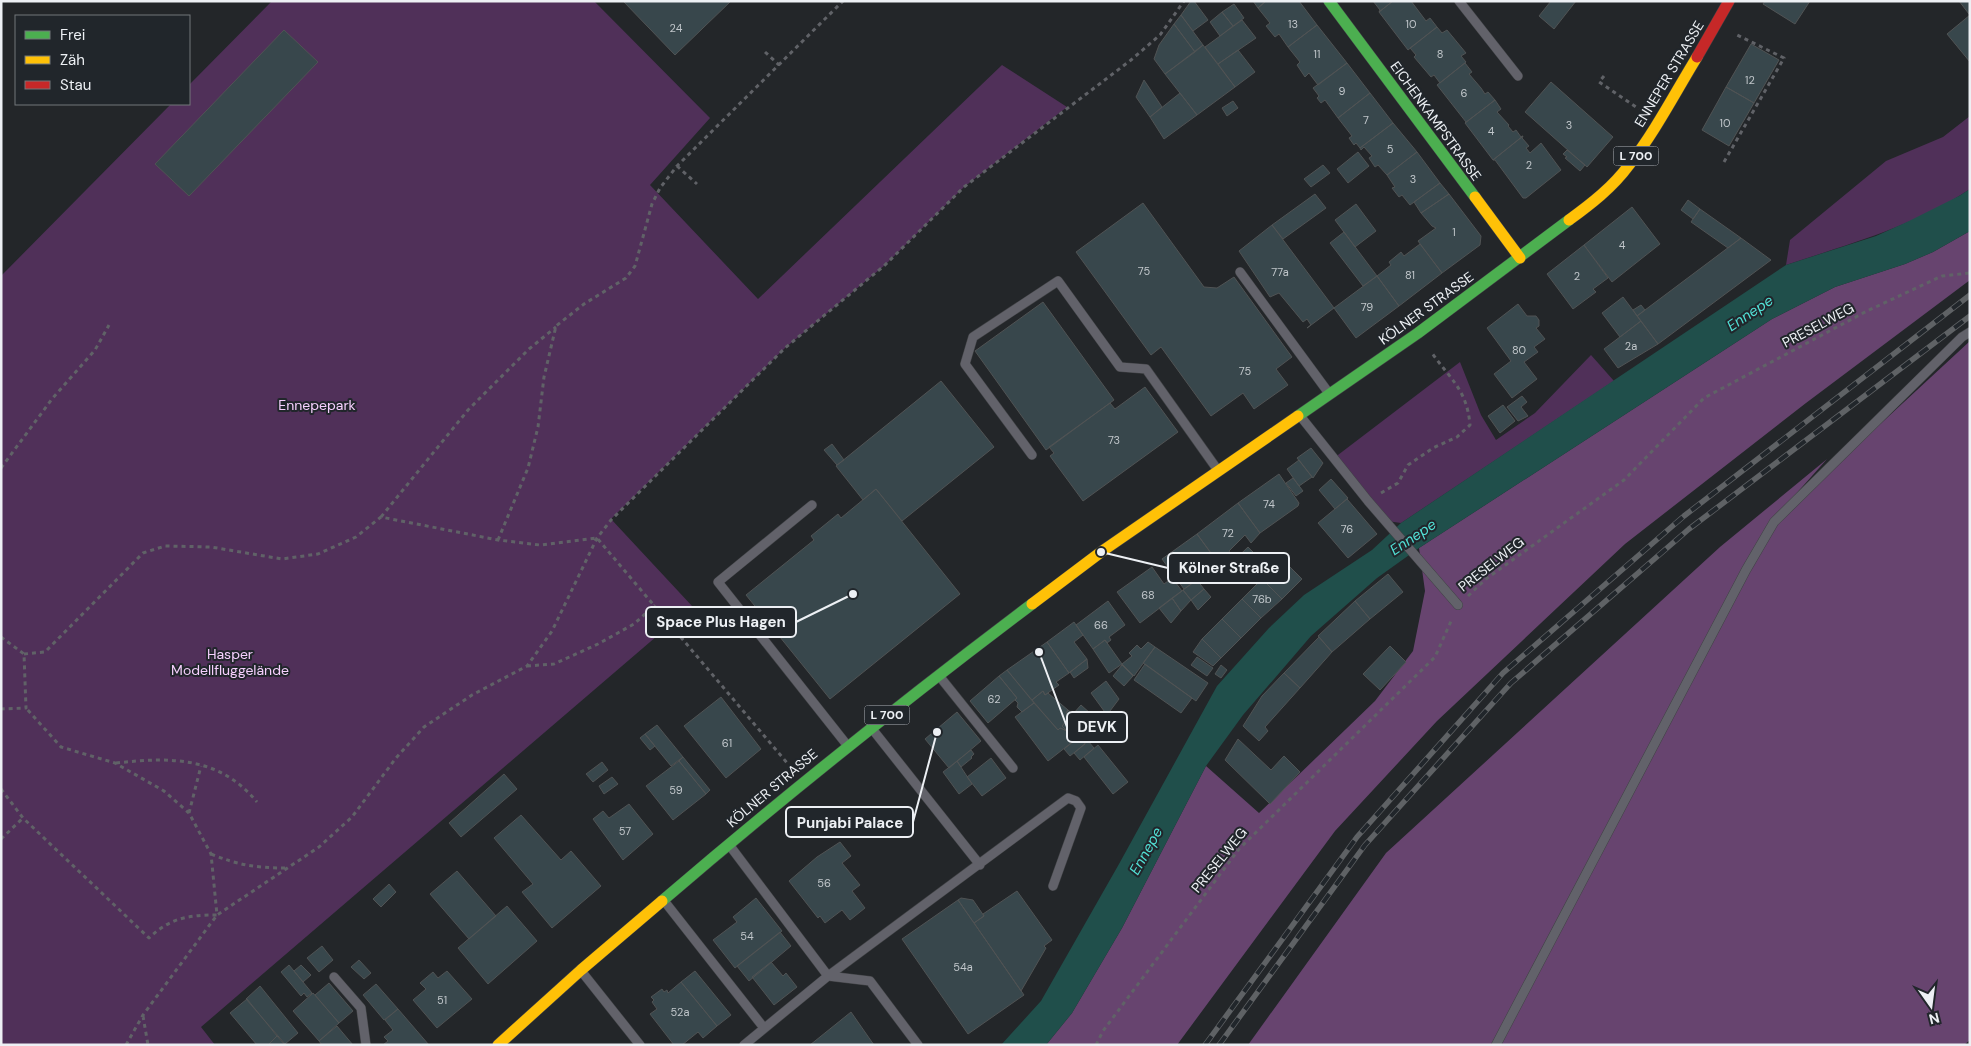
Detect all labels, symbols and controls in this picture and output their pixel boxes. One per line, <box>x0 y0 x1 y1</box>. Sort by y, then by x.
legend <box>15 15 190 105</box>
house number: 13 <box>1288 17 1298 31</box>
house number: 10 <box>1406 17 1416 31</box>
street label: ENNEPER STRASSE <box>1630 18 1708 130</box>
house number: 24 <box>670 21 683 35</box>
text: Frei <box>60 25 85 45</box>
house number: 11 <box>1314 47 1320 61</box>
house number: 8 <box>1437 47 1443 61</box>
text: Zäh <box>60 50 85 70</box>
street label: EICHENKAMPSTRASSE <box>1387 58 1485 184</box>
house number: 12 <box>1745 73 1755 87</box>
text: Stau <box>60 75 91 95</box>
house number: 9 <box>1339 84 1346 98</box>
house number: 6 <box>1461 86 1468 100</box>
house number: 7 <box>1363 113 1369 127</box>
house number: 10 <box>1720 116 1730 130</box>
house number: 3 <box>1566 118 1572 132</box>
house number: 4 <box>1488 124 1495 138</box>
house number: 5 <box>1387 142 1394 156</box>
road number: L 700 <box>1614 146 1658 166</box>
house number: 2 <box>1526 158 1532 172</box>
house number: 3 <box>1410 172 1416 186</box>
house number: 1 <box>1452 225 1456 239</box>
house number: 4 <box>1619 238 1626 252</box>
house number: 75 <box>1138 264 1150 278</box>
house number: 77a <box>1271 265 1289 279</box>
street label: KÖLNER STRASSE <box>1375 267 1477 348</box>
house number: 81 <box>1405 268 1415 282</box>
house number: 2 <box>1574 269 1580 283</box>
water label: Ennepe <box>1723 290 1777 336</box>
street label: PRESELWEG <box>1779 299 1857 351</box>
house number: 79 <box>1361 300 1373 314</box>
house number: 2a <box>1625 339 1637 353</box>
house number: 80 <box>1512 343 1526 357</box>
house number: 75 <box>1239 364 1251 378</box>
park label: Ennepepark <box>278 396 356 414</box>
house number: 73 <box>1108 433 1120 447</box>
house number: 74 <box>1263 497 1275 511</box>
water label: Ennepe <box>1386 514 1440 560</box>
house number: 76 <box>1341 522 1353 536</box>
house number: 72 <box>1222 526 1234 540</box>
street label: PRESELWEG <box>1454 533 1528 595</box>
callout: Kölner Straße <box>1168 553 1289 583</box>
text: Kölner Straße <box>1179 558 1279 578</box>
house number: 68 <box>1141 588 1155 602</box>
house number: 76b <box>1252 592 1272 606</box>
callout: Space Plus Hagen <box>646 607 796 637</box>
text: Space Plus Hagen <box>656 612 786 632</box>
house number: 66 <box>1094 618 1108 632</box>
park label: Hasper Modellfluggelände <box>171 645 289 679</box>
house number: 62 <box>988 692 1000 706</box>
road number: L 700 <box>864 706 910 724</box>
callout: DEVK <box>1067 712 1127 742</box>
text: DEVK <box>1077 717 1117 737</box>
house number: 61 <box>722 736 732 750</box>
street label: KÖLNER STRASSE <box>723 745 821 831</box>
house number: 59 <box>669 783 683 797</box>
callout: Punjabi Palace <box>786 807 913 837</box>
text: Punjabi Palace <box>797 813 903 833</box>
water label: Ennepe <box>1125 823 1168 879</box>
house number: 57 <box>619 824 631 838</box>
street label: PRESELWEG <box>1187 824 1251 896</box>
house number: 56 <box>817 876 831 890</box>
house number: 54 <box>740 929 754 943</box>
house number: 54a <box>953 960 973 974</box>
north arrow <box>1906 981 1956 1031</box>
house number: 51 <box>437 993 447 1007</box>
house number: 52a <box>671 1005 689 1019</box>
text: N <box>1927 1009 1941 1029</box>

